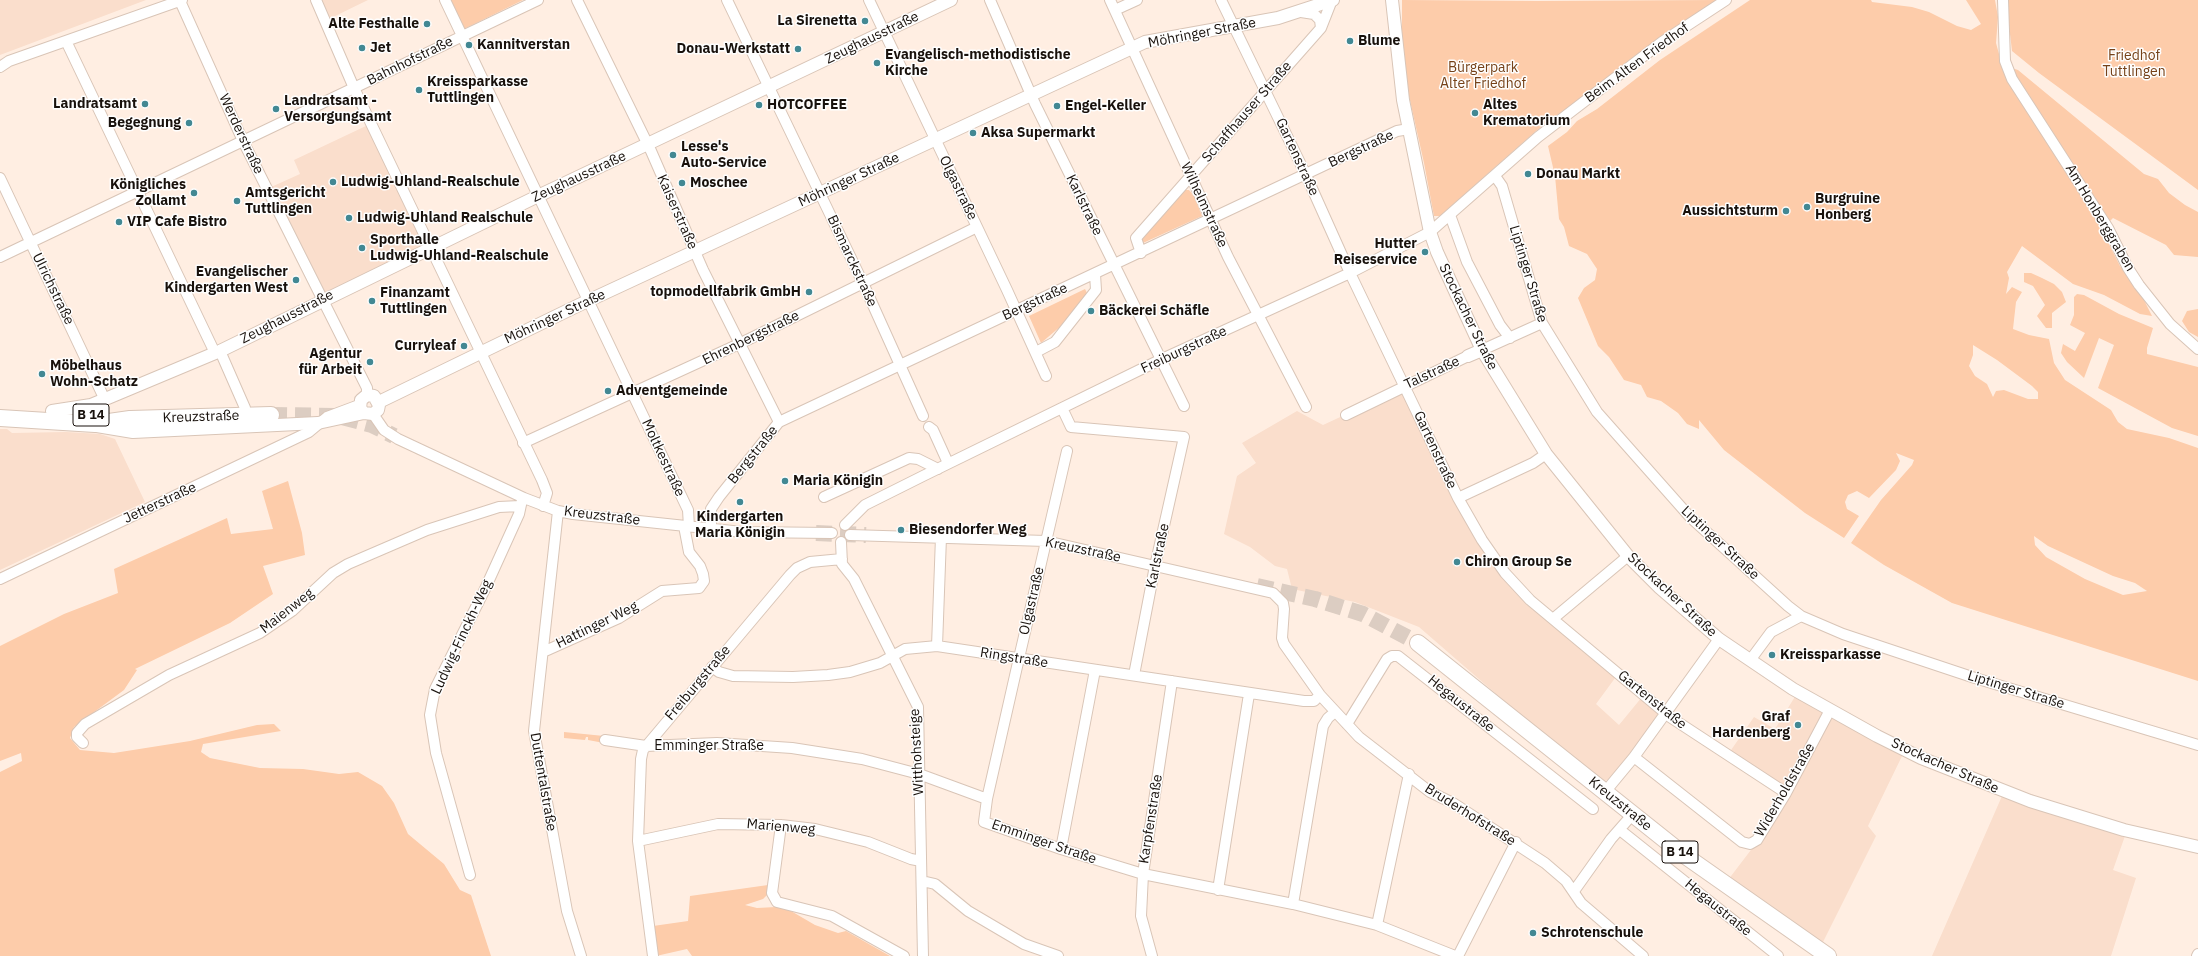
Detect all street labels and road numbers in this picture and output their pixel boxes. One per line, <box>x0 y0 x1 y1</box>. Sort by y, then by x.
street label: Zeughausstraße <box>822 8 922 68</box>
street label: Möhringer Straße <box>1147 14 1257 52</box>
street label: Beim Alten Friedhof <box>1582 20 1692 106</box>
street label: Bahnhofstraße <box>364 33 456 89</box>
street label: Schaffhauser Straße <box>1199 58 1295 166</box>
street label: Werderstraße <box>215 91 267 177</box>
street label: Gartenstraße <box>1272 116 1322 198</box>
street label: Bergstraße <box>1326 127 1396 171</box>
street label: Zeughausstraße <box>529 148 629 206</box>
street label: Möhringer Straße <box>796 149 902 211</box>
street label: Olgastraße <box>935 153 981 223</box>
street label: Wilhelmstraße <box>1177 160 1231 250</box>
street label: Am Honberggraben <box>2061 161 2139 275</box>
street label: Kaiserstraße <box>653 172 701 252</box>
street label: Karlstraße <box>1062 172 1106 238</box>
street label: Bismarckstraße <box>823 212 881 310</box>
street label: Liptinger Straße <box>1505 223 1551 325</box>
street label: Ulrichstraße <box>28 250 78 328</box>
street label: Stockacher Straße <box>1435 261 1501 373</box>
street label: Bergstraße <box>1000 280 1070 324</box>
street label: Zeughausstraße <box>238 286 336 348</box>
street label: Möhringer Straße <box>502 286 608 348</box>
street label: Ehrenbergstraße <box>700 307 802 369</box>
street label: Freiburgstraße <box>1138 323 1230 377</box>
street label: Talstraße <box>1402 353 1462 393</box>
road number: B 14 <box>73 404 109 426</box>
street label: Kreuzstraße <box>162 407 240 427</box>
street label: Gartenstraße <box>1410 409 1460 491</box>
street label: Moltkestraße <box>638 417 688 499</box>
street label: Bergstraße <box>724 423 782 487</box>
street label: Jetterstraße <box>121 479 199 527</box>
street label: Kreuzstraße <box>563 503 641 529</box>
street label: Liptinger Straße <box>1677 503 1763 583</box>
street label: Karlstraße <box>1143 522 1173 590</box>
street label: Kreuzstraße <box>1044 534 1122 566</box>
street label: Stockacher Straße <box>1624 549 1720 641</box>
street label: Olgastraße <box>1016 565 1048 637</box>
street label: Ludwig-Finckh-Weg <box>428 577 496 697</box>
street label: Maienweg <box>257 585 317 637</box>
street label: Hattinger Weg <box>553 598 641 652</box>
street label: Freiburgstraße <box>662 642 734 724</box>
street label: Ringstraße <box>979 644 1049 672</box>
street label: Gartenstraße <box>1614 667 1690 733</box>
street label: Liptinger Straße <box>1965 667 2067 713</box>
street label: Hegaustraße <box>1424 672 1498 736</box>
street label: Witthohsteige <box>906 708 928 796</box>
street label: Duttentalstraße <box>526 731 560 833</box>
street label: Stockacher Straße <box>1889 735 2001 797</box>
street label: Emminger Straße <box>654 738 764 754</box>
street label: Widerholdstraße <box>1751 740 1819 840</box>
street label: Karpfenstraße <box>1136 773 1166 865</box>
street label: Kreuzstraße <box>1585 773 1655 835</box>
street label: Bruderhofstraße <box>1421 780 1519 850</box>
street label: Marienweg <box>746 816 816 838</box>
street label: Emminger Straße <box>989 816 1099 868</box>
road number: B 14 <box>1662 841 1698 863</box>
street label: Hegaustraße <box>1681 876 1755 940</box>

